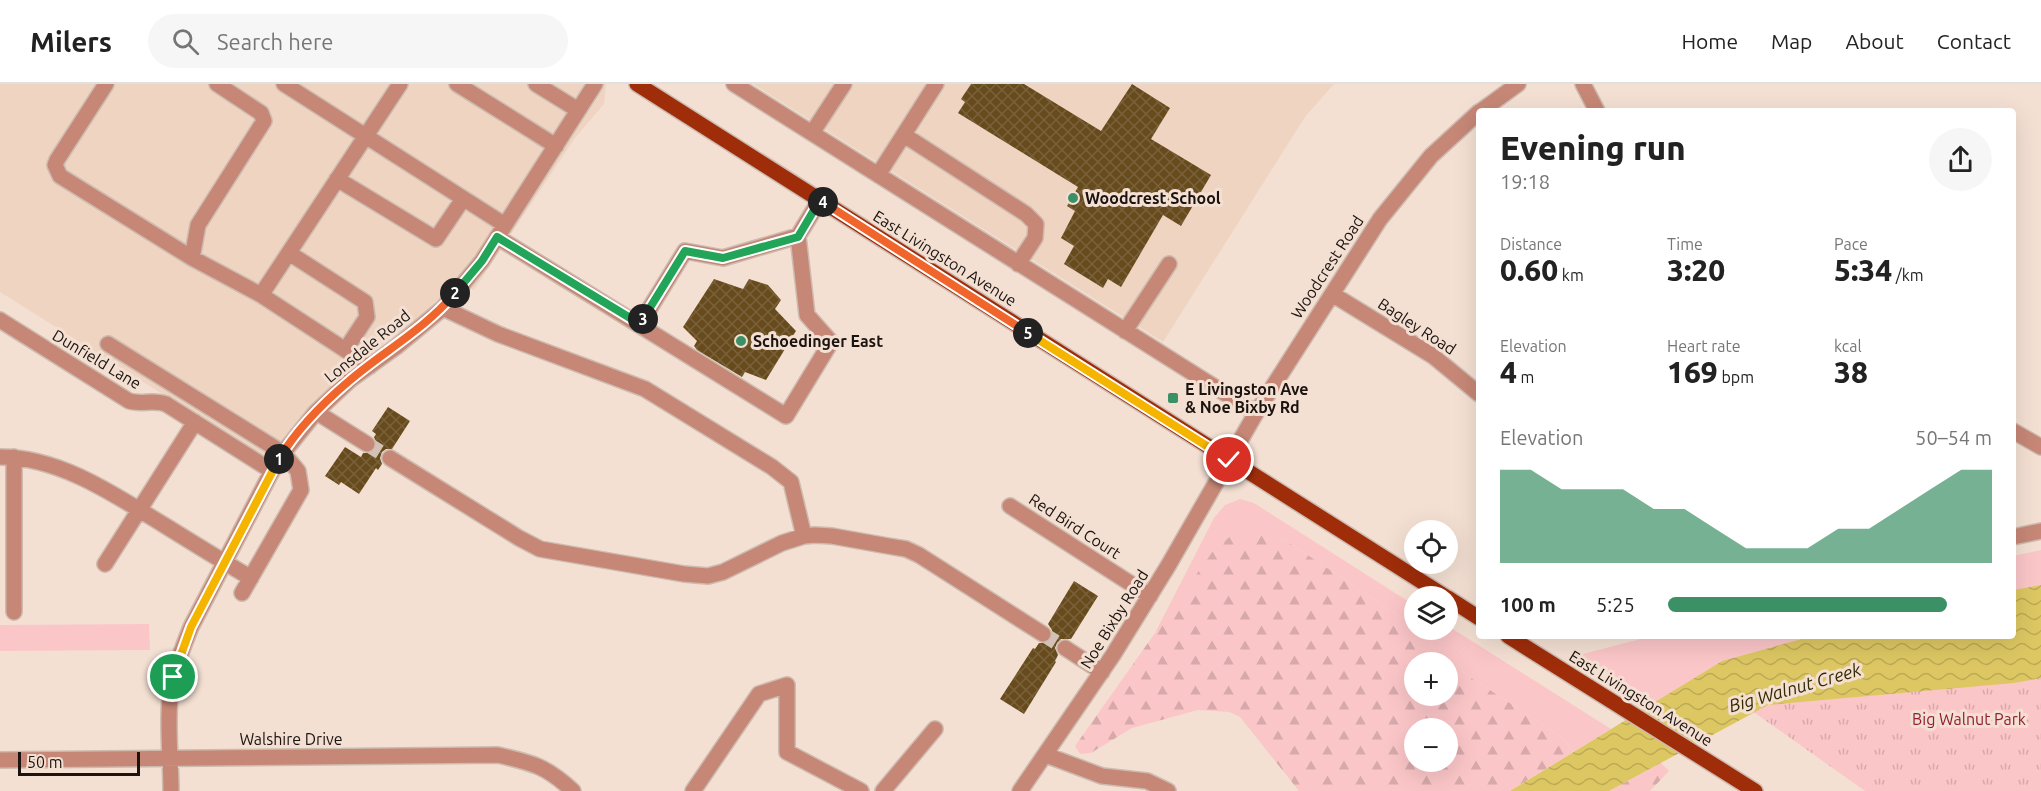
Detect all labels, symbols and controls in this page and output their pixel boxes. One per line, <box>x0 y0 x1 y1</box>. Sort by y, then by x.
search box <box>148 14 568 68</box>
icon: search <box>169 25 202 58</box>
text: Milers <box>30 26 112 57</box>
text: Search here <box>217 29 333 54</box>
text: Home <box>1681 29 1738 53</box>
text: Map <box>1771 29 1812 53</box>
text: About <box>1845 29 1904 53</box>
text: Contact <box>1937 29 2011 53</box>
button: share <box>1929 128 1992 191</box>
text: Evening run <box>1500 129 1686 166</box>
text: 19:18 <box>1500 170 1550 193</box>
pin: 4 <box>808 187 838 217</box>
place label: Woodcrest School <box>1085 189 1221 207</box>
marker: Woodcrest School <box>1066 191 1080 205</box>
text: 4 <box>818 193 828 211</box>
street label: East Livingston Avenue <box>870 207 1020 309</box>
street label: Woodcrest Road <box>1287 212 1367 322</box>
text: Distance <box>1500 235 1562 253</box>
text: Time <box>1667 235 1703 253</box>
text: Pace <box>1834 235 1868 253</box>
text: 0.60 <box>1500 253 1558 287</box>
text: 3:20 <box>1667 253 1725 287</box>
text: 5:34 <box>1834 253 1892 287</box>
text: km <box>1558 266 1584 284</box>
text: /km <box>1892 266 1924 284</box>
pin: 2 <box>440 278 470 308</box>
text: 2 <box>450 284 460 302</box>
street label: Bagley Road <box>1375 294 1459 358</box>
pin: 3 <box>628 304 658 334</box>
street label: Lonsdale Road <box>321 306 413 386</box>
text: 3 <box>638 310 648 328</box>
pin: 5 <box>1013 318 1043 348</box>
text: 5 <box>1023 324 1033 342</box>
street label: Dunfield Lane <box>50 326 144 392</box>
place label: Schoedinger East <box>753 332 883 350</box>
marker: Schoedinger East <box>734 334 748 348</box>
text: Elevation <box>1500 337 1567 355</box>
text: Heart rate <box>1667 337 1741 355</box>
text: kcal <box>1834 337 1862 355</box>
text: 4 <box>1500 355 1517 389</box>
text: 169 <box>1667 355 1718 389</box>
text: 38 <box>1834 355 1868 389</box>
text: m <box>1517 368 1534 386</box>
text: bpm <box>1718 368 1754 386</box>
place label: E Livingston Ave & Noe Bixby Rd <box>1185 380 1309 416</box>
marker: E Livingston Ave & Noe Bixby Rd <box>1166 391 1180 405</box>
text: Elevation <box>1500 426 1583 449</box>
text: 50–54 m <box>1915 426 1992 449</box>
pin <box>1203 434 1254 485</box>
icon: check <box>1212 443 1245 476</box>
pin: 1 <box>264 444 294 474</box>
text: 1 <box>274 450 284 468</box>
street label: Red Bird Court <box>1026 490 1125 563</box>
map controls <box>1404 520 1458 772</box>
button: locate <box>1404 520 1458 574</box>
street label: Noe Bixby Road <box>1076 566 1152 672</box>
button: layers <box>1404 586 1458 640</box>
text: 100 m <box>1500 593 1556 616</box>
text: 5:25 <box>1596 593 1635 616</box>
street label: East Livingston Avenue <box>1566 647 1716 749</box>
pin <box>147 651 198 702</box>
button: + <box>1404 652 1458 706</box>
water label: Big Walnut Creek <box>1726 658 1864 715</box>
icon: arrive <box>156 660 189 693</box>
park label: Big Walnut Park <box>1912 710 2026 728</box>
button: − <box>1404 718 1458 772</box>
street label: Walshire Drive <box>239 730 343 748</box>
scale bar <box>18 749 140 776</box>
text: 50 m <box>27 753 63 771</box>

